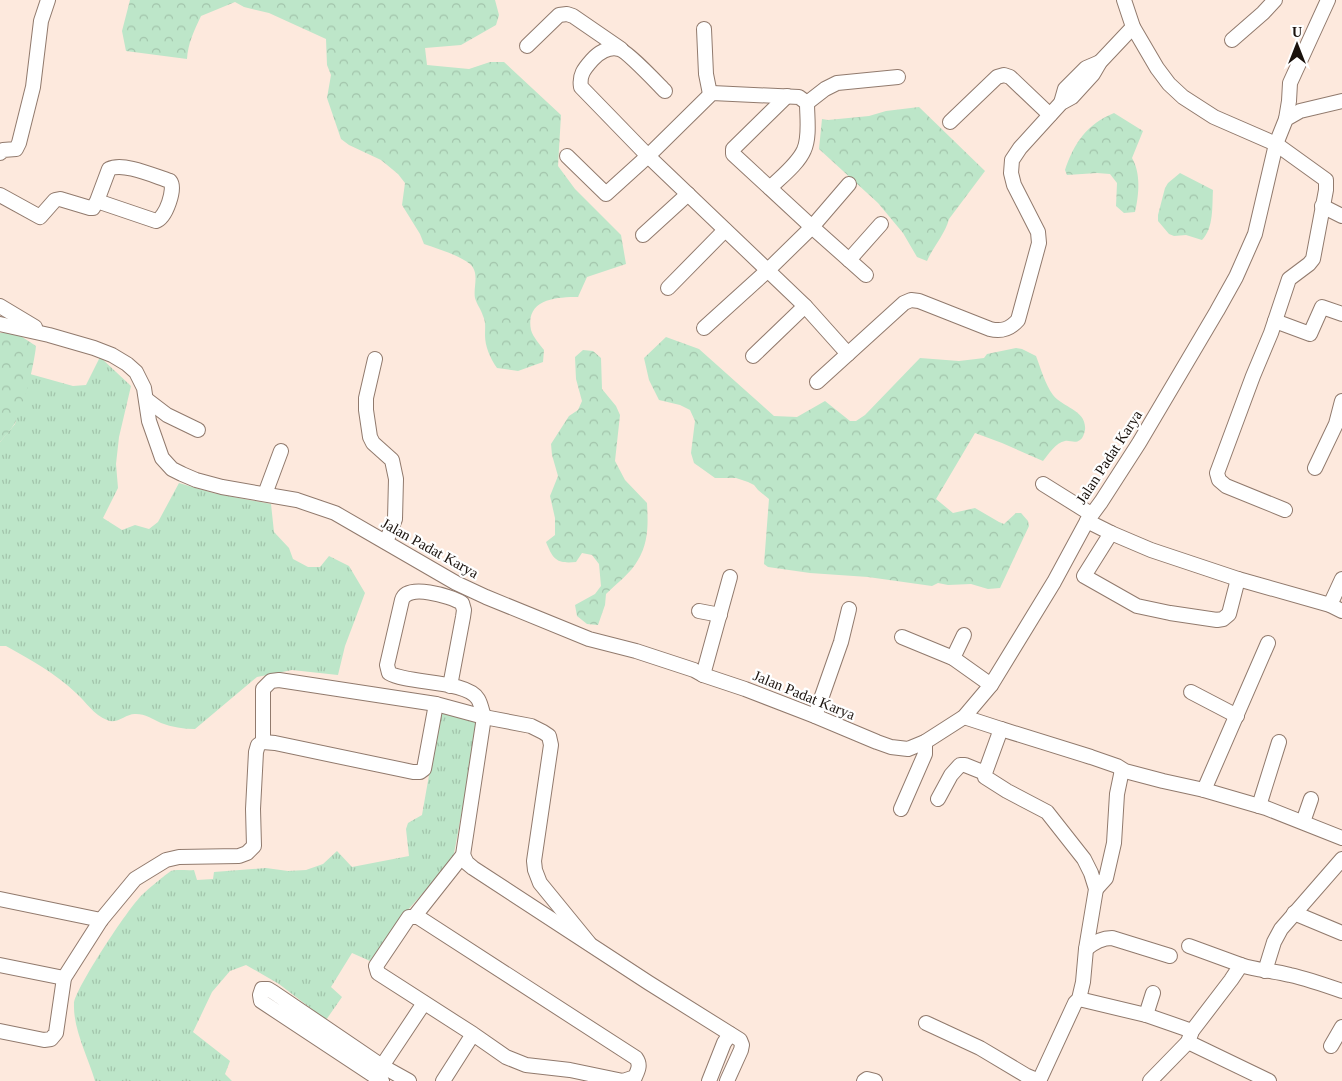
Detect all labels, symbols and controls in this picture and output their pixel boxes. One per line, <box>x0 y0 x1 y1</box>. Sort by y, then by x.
north arrow <box>1272 20 1322 70</box>
text: U <box>1292 25 1302 40</box>
street label: Jalan Padat Karya <box>1073 407 1145 507</box>
street label: Jalan Padat Karya <box>379 515 482 581</box>
street label: Jalan Padat Karya <box>751 667 858 723</box>

